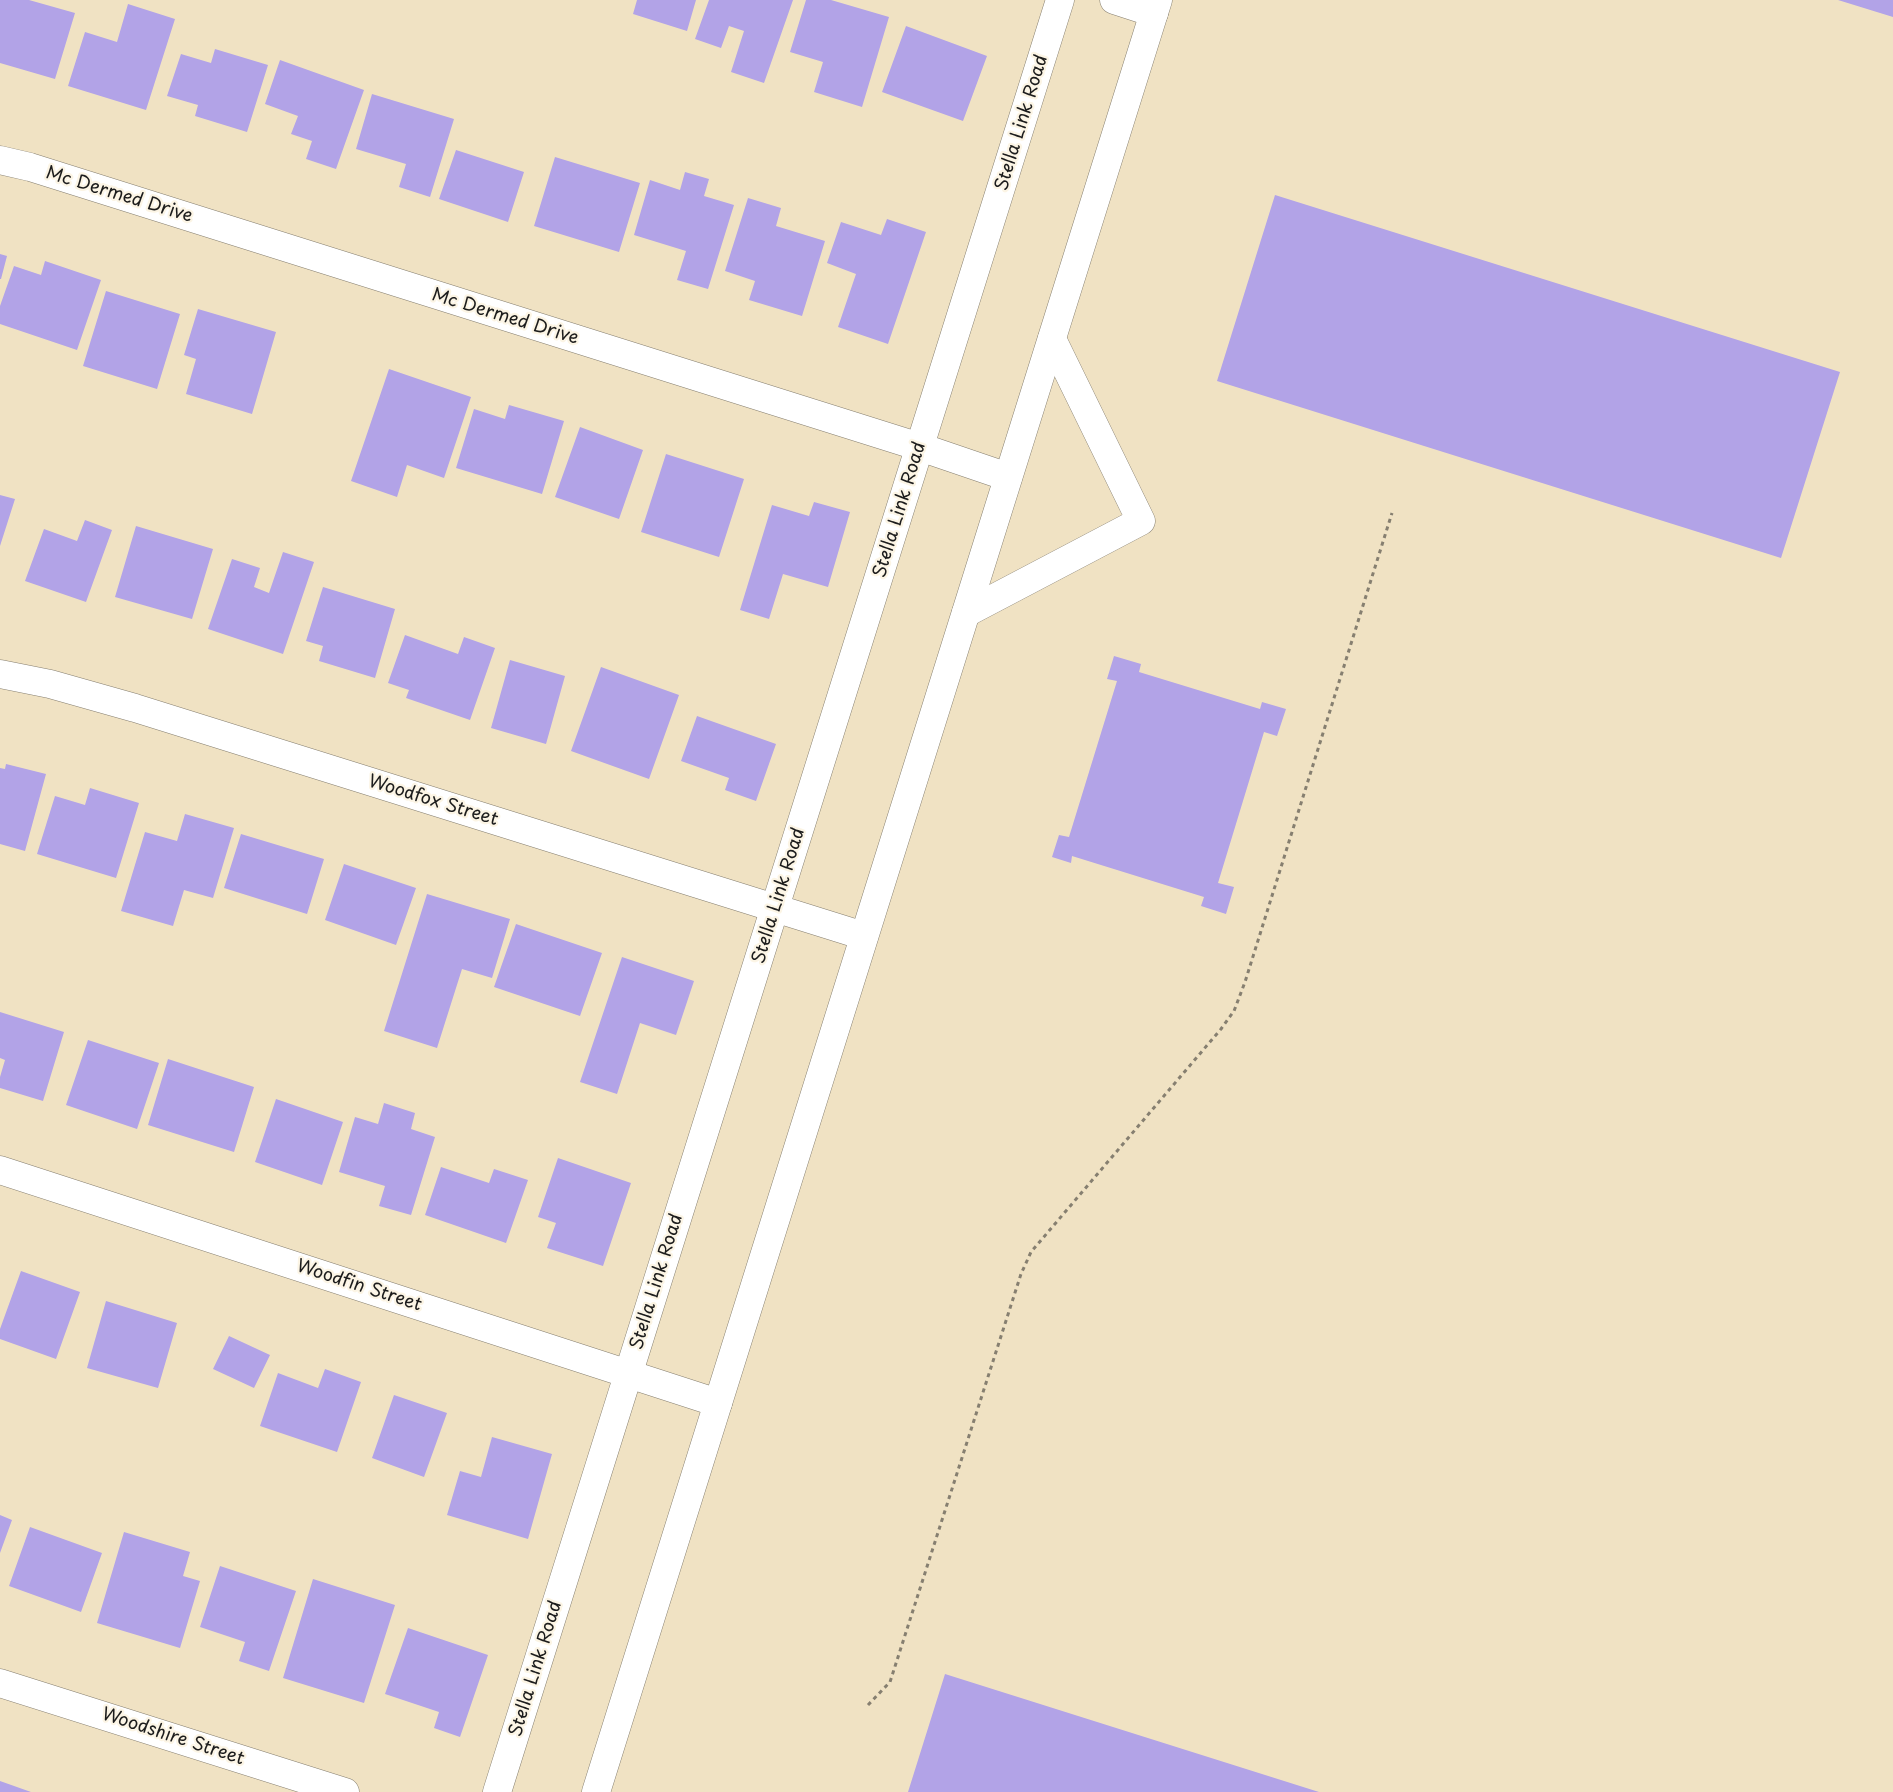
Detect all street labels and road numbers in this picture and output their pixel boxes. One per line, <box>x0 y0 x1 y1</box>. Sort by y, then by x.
street label: Stella Link Road <box>991 52 1053 194</box>
street label: Mc Dermed Drive <box>43 162 195 228</box>
street label: Mc Dermed Drive <box>429 284 581 350</box>
street label: Stella Link Road <box>869 439 931 581</box>
street label: Woodfox Street <box>365 771 501 831</box>
street label: Stella Link Road <box>748 825 810 967</box>
street label: Stella Link Road <box>626 1211 688 1353</box>
street label: Woodfin Street <box>294 1256 424 1316</box>
street label: Stella Link Road <box>505 1598 567 1740</box>
street label: Woodshire Street <box>99 1704 247 1770</box>

